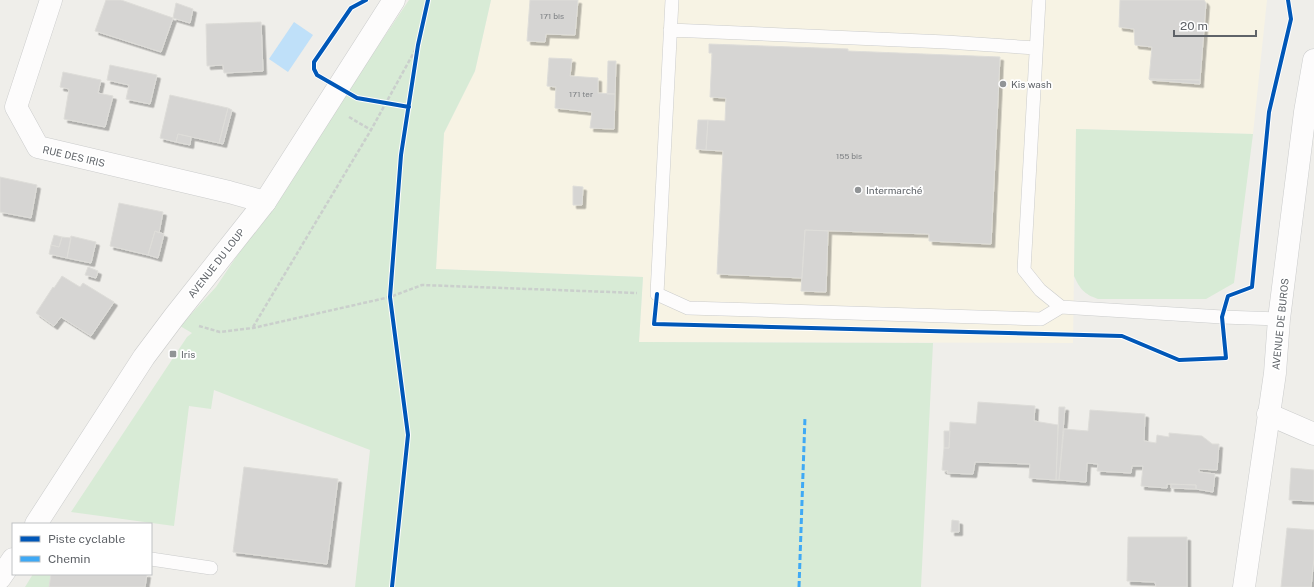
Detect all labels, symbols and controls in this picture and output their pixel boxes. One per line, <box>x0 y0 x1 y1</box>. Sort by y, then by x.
house number: 171 bis <box>540 11 564 21</box>
scale bar <box>1174 12 1256 38</box>
text: 20 m <box>1180 19 1208 33</box>
place label: Kis wash <box>1011 78 1052 90</box>
marker: Kis wash <box>998 79 1008 89</box>
house number: 171 ter <box>569 89 593 99</box>
street label: RUE DES IRIS <box>42 143 107 169</box>
house number: 155 bis <box>836 151 862 161</box>
place label: Intermarché <box>866 184 923 196</box>
marker: Intermarché <box>853 185 863 195</box>
street label: AVENUE DU LOUP <box>185 225 247 300</box>
street label: AVENUE DE BUROS <box>1269 277 1291 370</box>
place label: Iris <box>181 348 195 360</box>
marker: Iris <box>168 349 178 359</box>
legend <box>12 523 152 575</box>
text: Piste cyclable <box>48 532 125 546</box>
text: Chemin <box>48 552 90 566</box>

